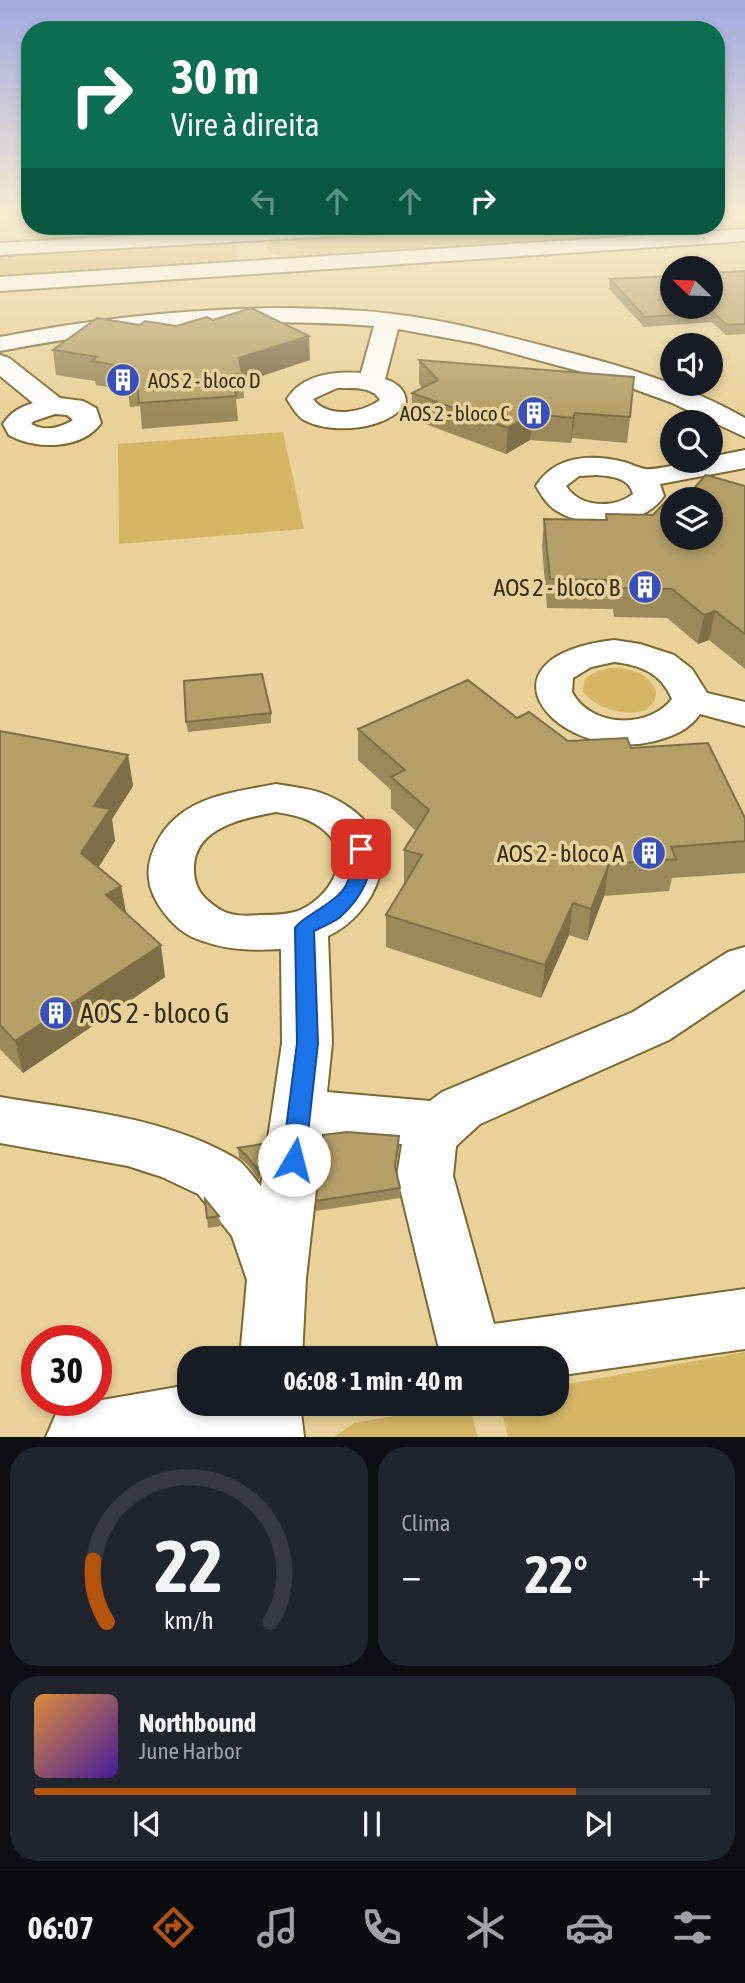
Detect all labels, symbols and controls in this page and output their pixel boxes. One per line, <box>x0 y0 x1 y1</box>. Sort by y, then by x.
text: 30 m <box>171 48 259 104</box>
icon: right <box>56 49 147 140</box>
text: Vire à direita <box>171 106 320 143</box>
icon: left <box>245 182 283 220</box>
icon: ahead <box>318 182 356 220</box>
icon: ahead <box>391 182 429 220</box>
icon: right <box>464 182 502 220</box>
north arrow <box>660 256 723 318</box>
map controls <box>660 256 723 550</box>
button: sound <box>660 333 723 396</box>
building icon: AOS 2 - bloco D <box>104 361 142 399</box>
place label: AOS 2 - bloco D <box>148 368 261 392</box>
building icon: AOS 2 - bloco C <box>515 394 553 432</box>
place label: AOS 2 - bloco C <box>400 401 511 425</box>
button: search <box>660 410 723 473</box>
button: layers <box>660 487 723 550</box>
building icon: AOS 2 - bloco B <box>626 568 664 606</box>
place label: AOS 2 - bloco B <box>493 574 621 601</box>
pin <box>331 819 391 879</box>
icon: arrive <box>342 830 380 868</box>
building icon: AOS 2 - bloco A <box>630 834 668 872</box>
place label: AOS 2 - bloco A <box>497 840 624 867</box>
building icon: AOS 2 - bloco G <box>37 994 75 1032</box>
place label: AOS 2 - bloco G <box>80 997 229 1029</box>
position arrow <box>257 1123 331 1197</box>
speed limit sign: 30 <box>21 1325 112 1416</box>
text: 06:08 · 1 min · 40 m <box>283 1366 463 1396</box>
text: Clima <box>402 1510 451 1536</box>
text: 22 <box>155 1525 223 1608</box>
text: 22° <box>525 1544 588 1604</box>
text: − <box>402 1553 421 1596</box>
text: + <box>691 1553 711 1596</box>
text: km/h <box>164 1606 214 1634</box>
text: Northbound <box>139 1708 256 1738</box>
text: June Harbor <box>139 1738 242 1764</box>
icon: previous <box>128 1805 166 1843</box>
icon: pause <box>353 1805 391 1843</box>
icon: next <box>579 1805 617 1843</box>
icon: directions <box>149 1903 198 1952</box>
icon: music <box>253 1903 302 1952</box>
icon: phone <box>357 1903 406 1952</box>
icon: climate <box>461 1903 510 1952</box>
icon: car <box>565 1903 614 1952</box>
icon: filters <box>668 1903 717 1952</box>
text: 06:07 <box>27 1909 94 1946</box>

